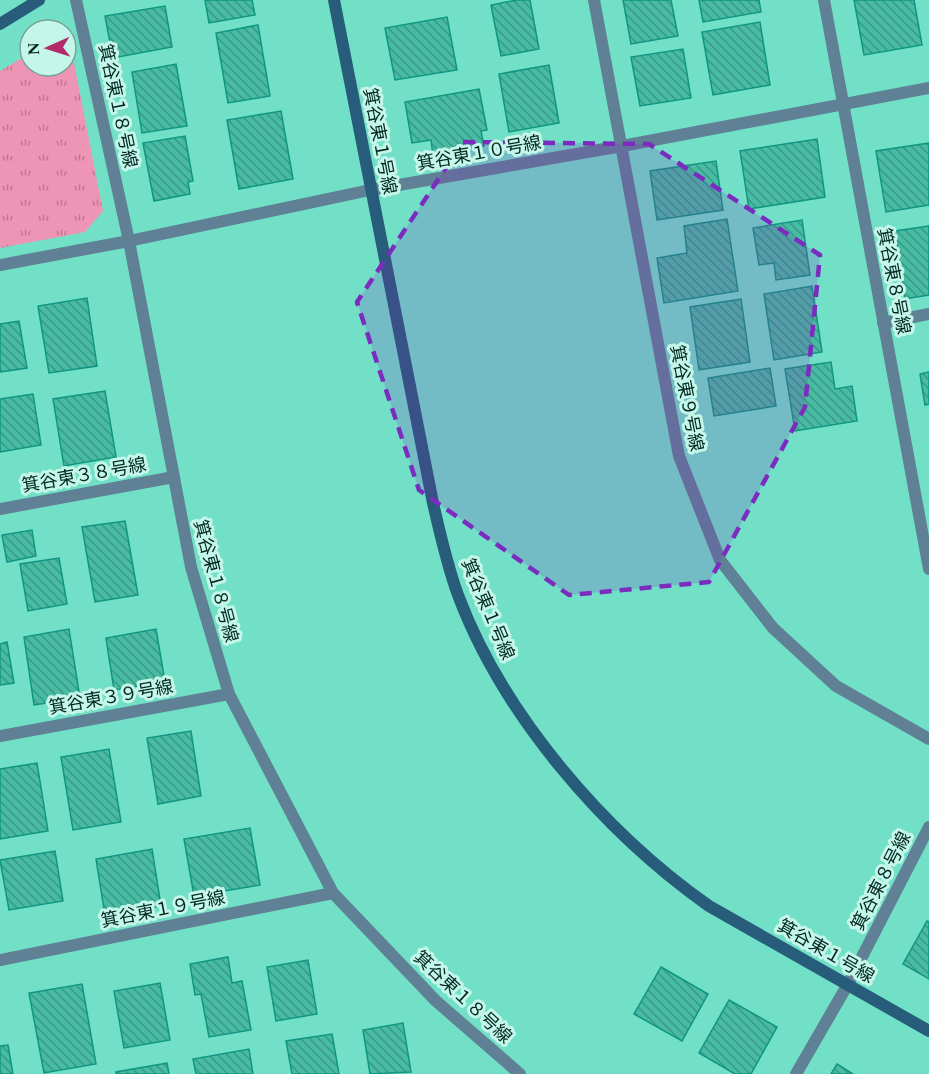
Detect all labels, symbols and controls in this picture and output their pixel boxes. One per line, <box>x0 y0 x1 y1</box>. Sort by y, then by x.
north arrow <box>18 18 78 78</box>
text: N <box>22 42 46 56</box>
street label: 箕谷東１８号線 <box>91 42 144 171</box>
street label: 箕谷東１号線 <box>356 86 403 197</box>
street label: 箕谷東１０号線 <box>415 129 543 178</box>
street label: 箕谷東８号線 <box>870 226 917 337</box>
street label: 箕谷東９号線 <box>663 343 710 454</box>
street label: 箕谷東３８号線 <box>20 451 148 500</box>
street label: 箕谷東１８号線 <box>186 517 245 645</box>
street label: 箕谷東１号線 <box>454 554 521 664</box>
street label: 箕谷東３９号線 <box>47 673 175 722</box>
street label: 箕谷東８号線 <box>845 827 918 935</box>
street label: 箕谷東１９号線 <box>99 884 228 935</box>
street label: 箕谷東１号線 <box>772 913 879 990</box>
street label: 箕谷東１８号線 <box>407 945 518 1050</box>

